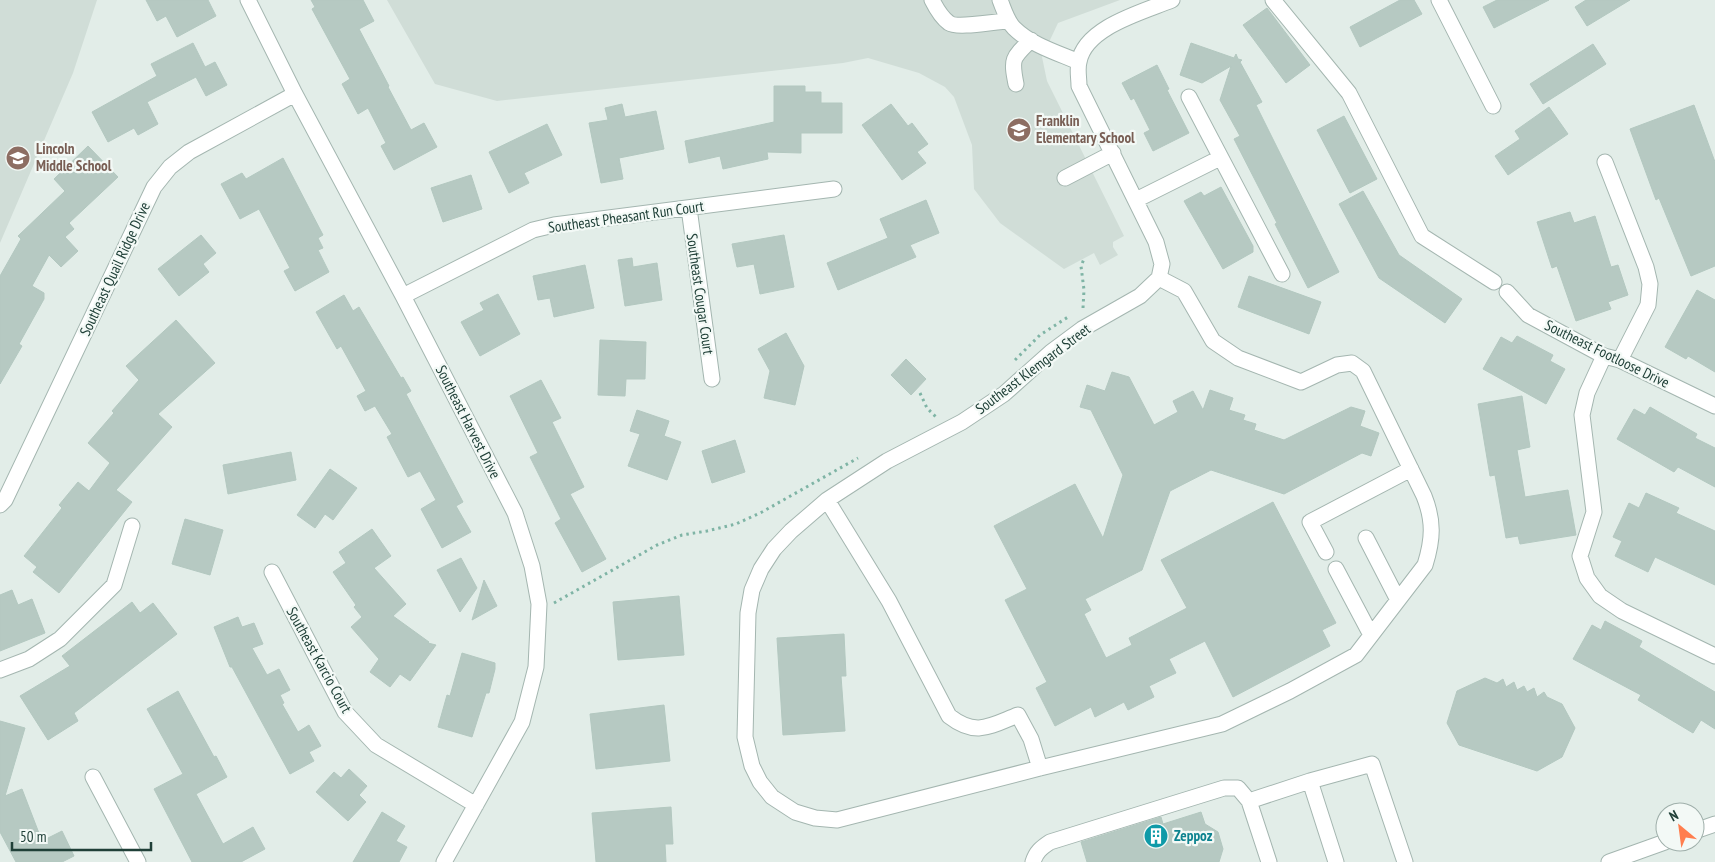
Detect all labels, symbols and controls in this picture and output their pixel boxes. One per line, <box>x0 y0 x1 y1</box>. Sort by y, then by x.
place label: Franklin Elementary School <box>1036 111 1135 147</box>
school or university icon: Franklin Elementary School <box>1006 117 1032 143</box>
place label: Lincoln Middle School <box>36 139 112 175</box>
school or university icon: Lincoln Middle School <box>5 145 31 171</box>
street label: Southeast Pheasant Run Court <box>547 196 705 237</box>
street label: Southeast Quail Ridge Drive <box>75 199 154 339</box>
street label: Southeast Cougar Court <box>683 232 718 356</box>
street label: Southeast Footloose Drive <box>1542 315 1673 392</box>
street label: Southeast Klemgard Street <box>972 319 1094 418</box>
street label: Southeast Harvest Drive <box>432 362 505 482</box>
street label: Southeast Karcio Court <box>282 603 356 716</box>
north arrow <box>1655 802 1705 852</box>
text: N <box>1666 806 1681 825</box>
scale bar <box>12 820 151 852</box>
building icon: Zeppoz <box>1143 823 1169 849</box>
place label: Zeppoz <box>1174 826 1213 845</box>
text: 50 m <box>20 827 46 846</box>

